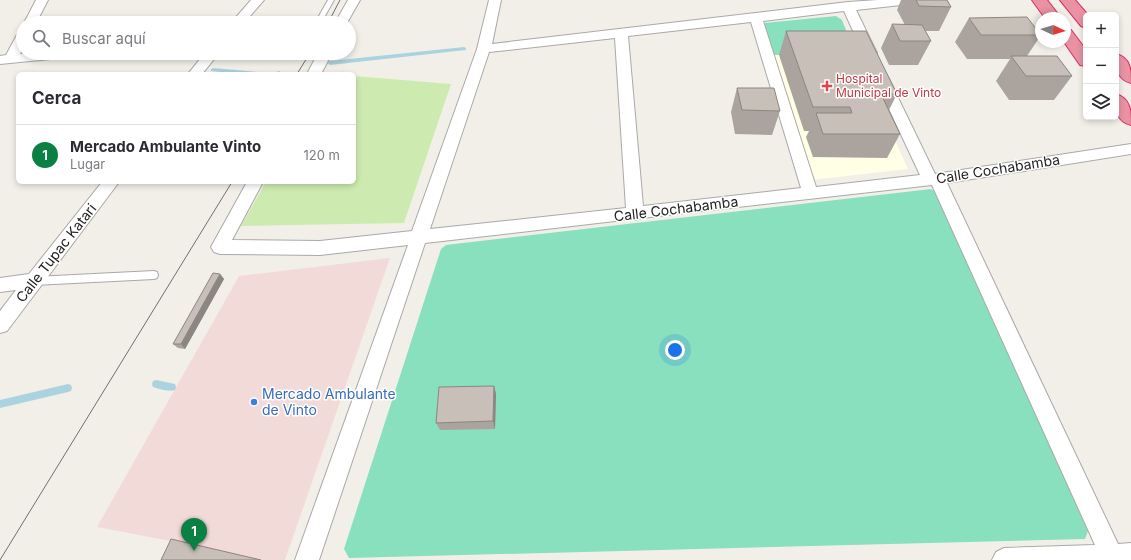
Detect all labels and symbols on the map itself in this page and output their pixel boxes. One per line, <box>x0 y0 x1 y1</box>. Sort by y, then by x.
north arrow <box>1035 12 1071 48</box>
place label: Hospital Municipal de Vinto <box>836 71 941 100</box>
marker: Hospital Municipal de Vinto <box>821 80 833 92</box>
street label: Calle Cochabamba <box>935 150 1061 187</box>
street label: Calle Cochabamba <box>613 192 739 225</box>
street label: Calle Tupac Katari <box>12 200 99 305</box>
your location <box>665 340 685 360</box>
place label: Mercado Ambulante de Vinto <box>262 385 396 418</box>
marker: Mercado Ambulante de Vinto <box>249 397 259 407</box>
pin: 1 <box>181 518 207 551</box>

